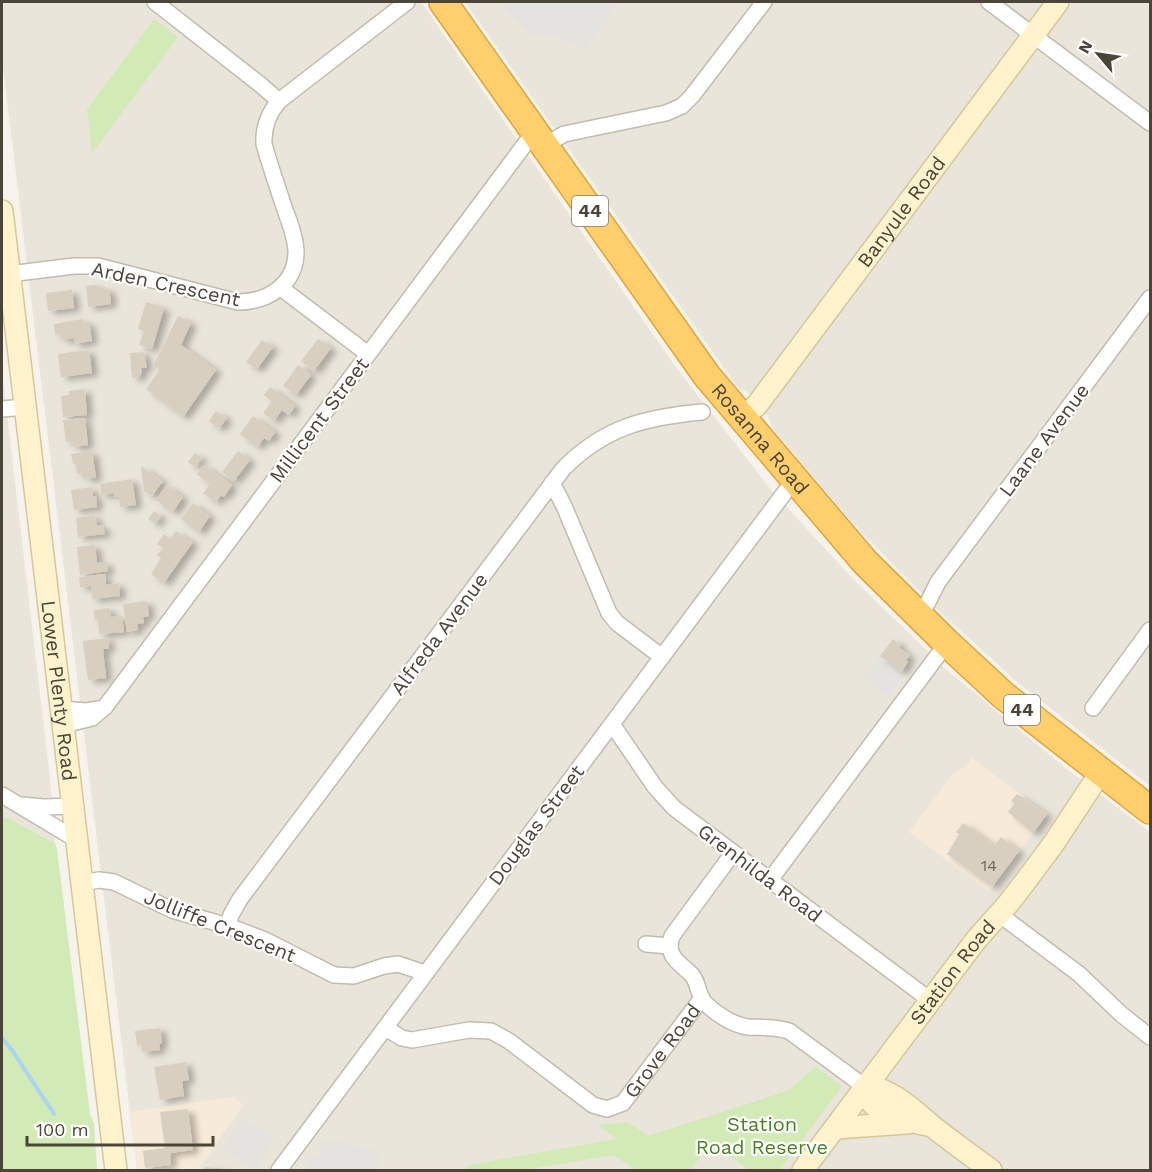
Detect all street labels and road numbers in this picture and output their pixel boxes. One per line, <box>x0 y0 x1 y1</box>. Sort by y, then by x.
street label: Banyule Road <box>852 152 951 272</box>
road number: 44 <box>572 196 608 226</box>
street label: Arden Crescent <box>89 257 243 312</box>
street label: Millicent Street <box>264 352 374 487</box>
street label: Rosanna Road <box>706 378 814 499</box>
street label: Laane Avenue <box>994 379 1094 501</box>
street label: Alfreda Avenue <box>385 568 493 700</box>
street label: Lower Plenty Road <box>36 599 82 782</box>
road number: 44 <box>1004 695 1040 725</box>
street label: Douglas Street <box>483 760 589 890</box>
street label: Grenhilda Road <box>693 819 827 927</box>
street label: Jolliffe Crescent <box>141 885 300 968</box>
street label: Station Road <box>905 915 1000 1029</box>
street label: Grove Road <box>619 999 706 1103</box>

